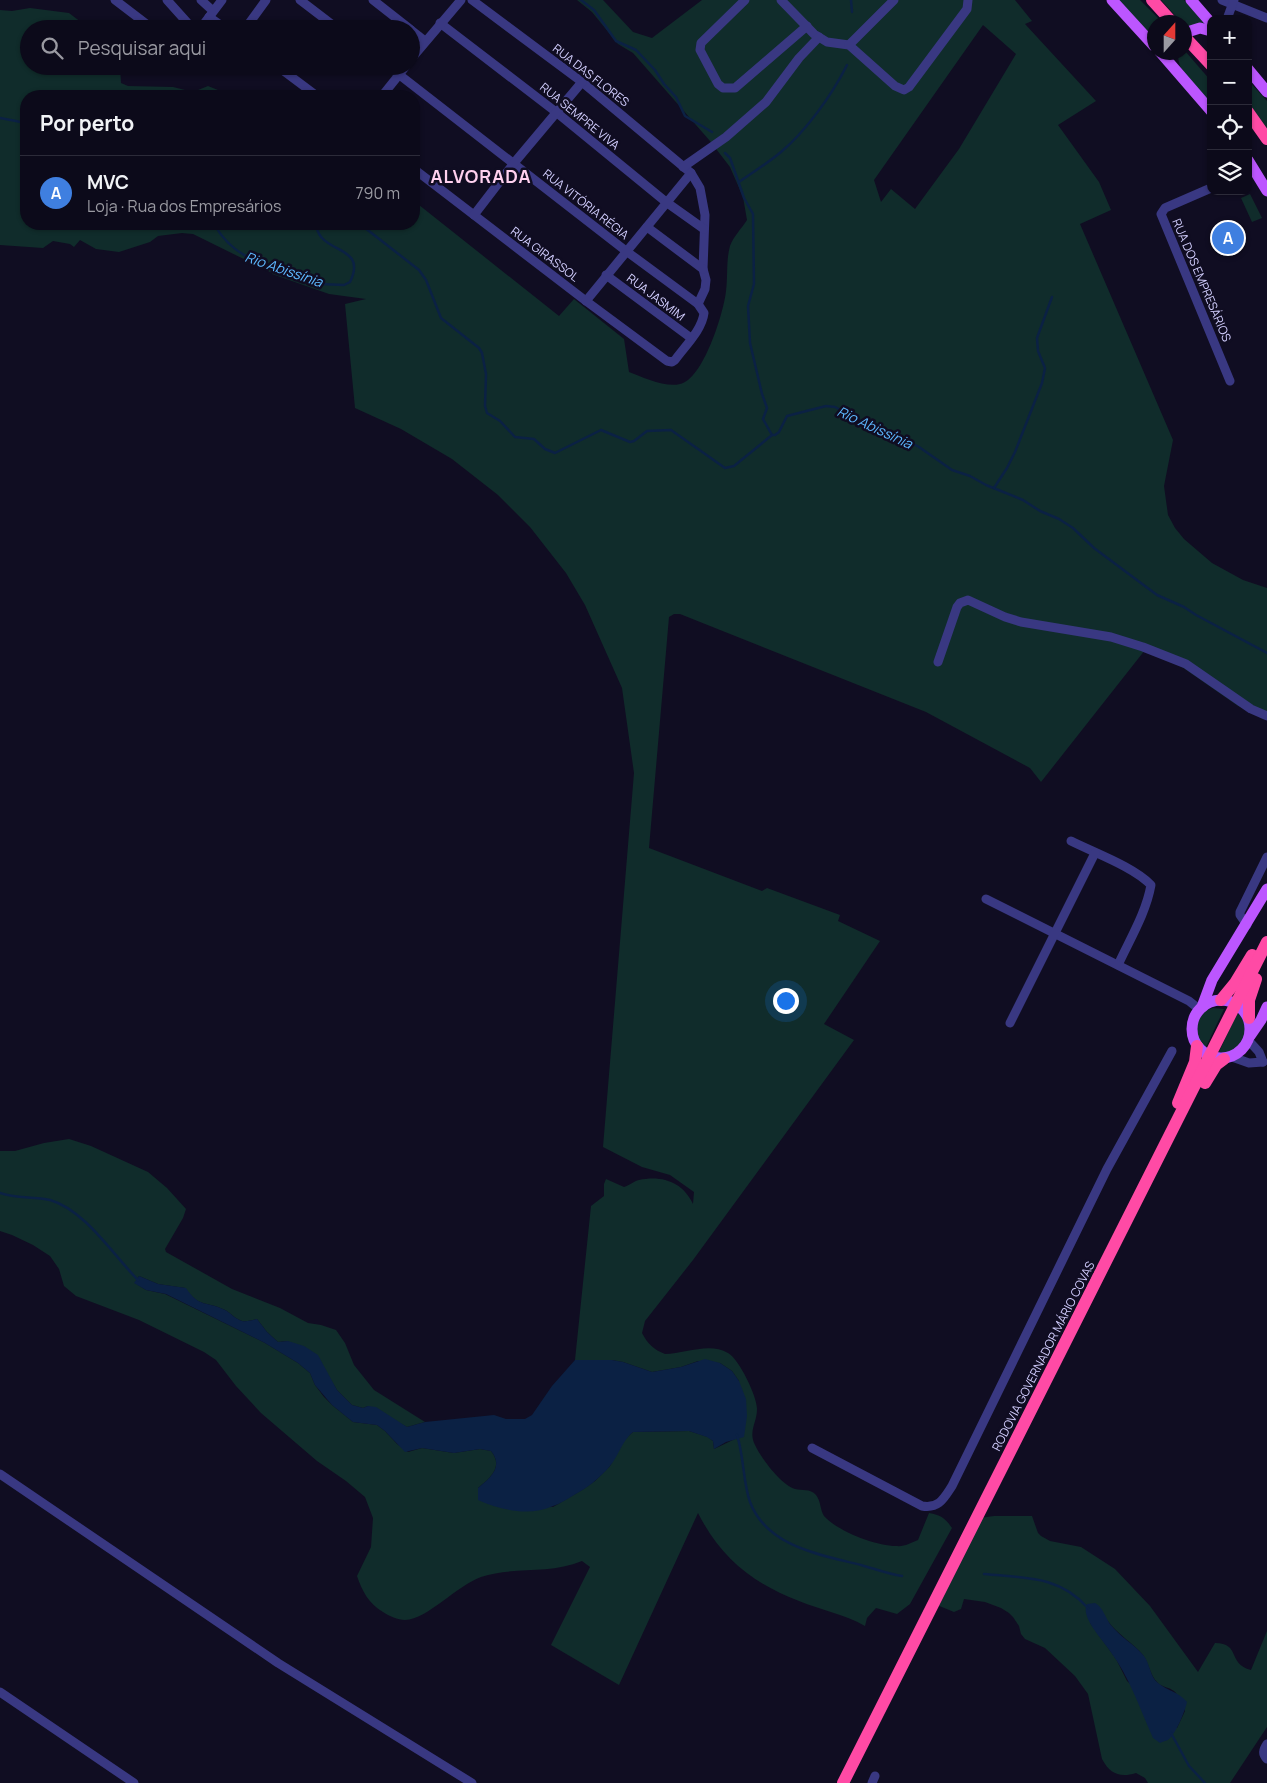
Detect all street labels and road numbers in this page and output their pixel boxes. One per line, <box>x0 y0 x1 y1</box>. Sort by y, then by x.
street label: RUA DAS FLORES <box>549 40 633 110</box>
street label: RUA SEMPRE VIVA <box>537 79 624 154</box>
street label: RUA VITÓRIA RÉGIA <box>539 165 633 243</box>
street label: RUA DOS EMPRESÁRIOS <box>1170 216 1234 344</box>
street label: RUA GIRASSOL <box>507 223 583 285</box>
street label: RUA JASMIM <box>623 270 689 324</box>
street label: RODOVIA GOVERNADOR MÁRIO COVAS <box>988 1258 1098 1454</box>

